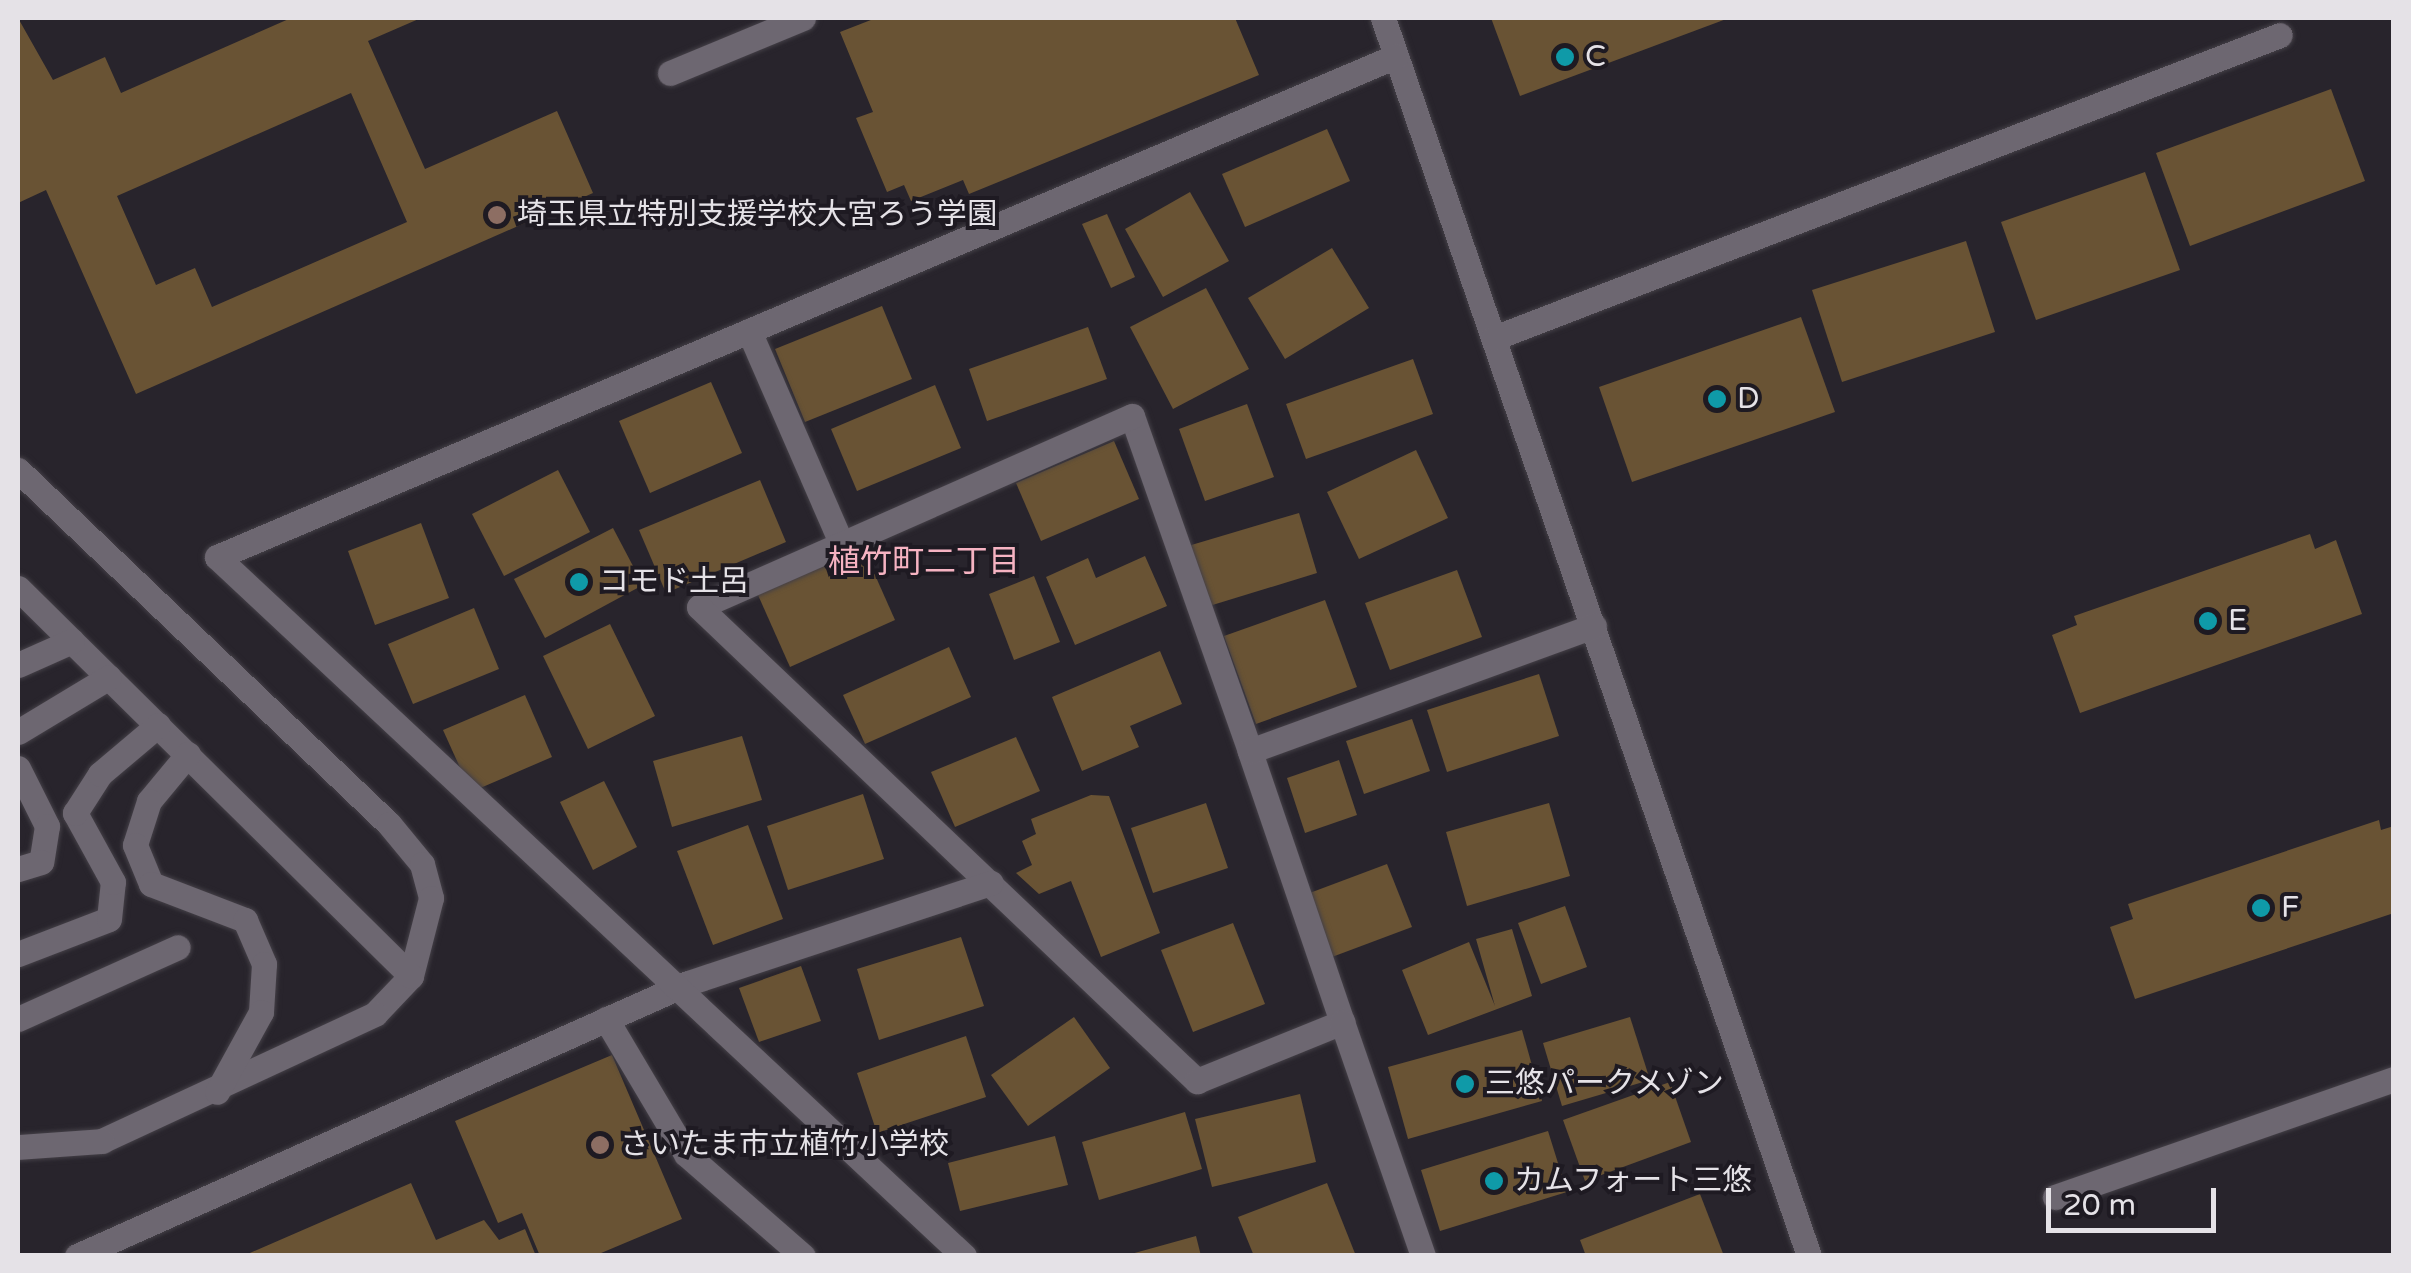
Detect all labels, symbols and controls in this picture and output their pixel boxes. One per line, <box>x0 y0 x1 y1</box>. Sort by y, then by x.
place label: C <box>1585 39 1606 75</box>
marker: C <box>1554 46 1576 68</box>
place label: 埼玉県立特別支援学校大宮ろう学園 <box>517 197 997 233</box>
marker: 埼玉県立特別支援学校大宮ろう学園 <box>486 204 508 226</box>
place label: D <box>1737 381 1760 417</box>
marker: D <box>1706 388 1728 410</box>
district label: 植竹町二丁目 <box>828 543 1020 581</box>
place label: コモド土呂 <box>599 564 749 600</box>
marker: コモド土呂 <box>568 571 590 593</box>
place label: E <box>2228 603 2247 639</box>
marker: E <box>2197 610 2219 632</box>
place label: F <box>2281 890 2299 926</box>
marker: F <box>2250 897 2272 919</box>
place label: 三悠パークメゾン <box>1485 1066 1725 1102</box>
marker: 三悠パークメゾン <box>1454 1073 1476 1095</box>
place label: さいたま市立植竹小学校 <box>620 1127 950 1163</box>
marker: さいたま市立植竹小学校 <box>589 1134 611 1156</box>
place label: カムフォート三悠 <box>1514 1163 1754 1199</box>
scale bar <box>2051 1168 2221 1230</box>
marker: カムフォート三悠 <box>1483 1170 1505 1192</box>
text: 20 m <box>2063 1187 2136 1224</box>

